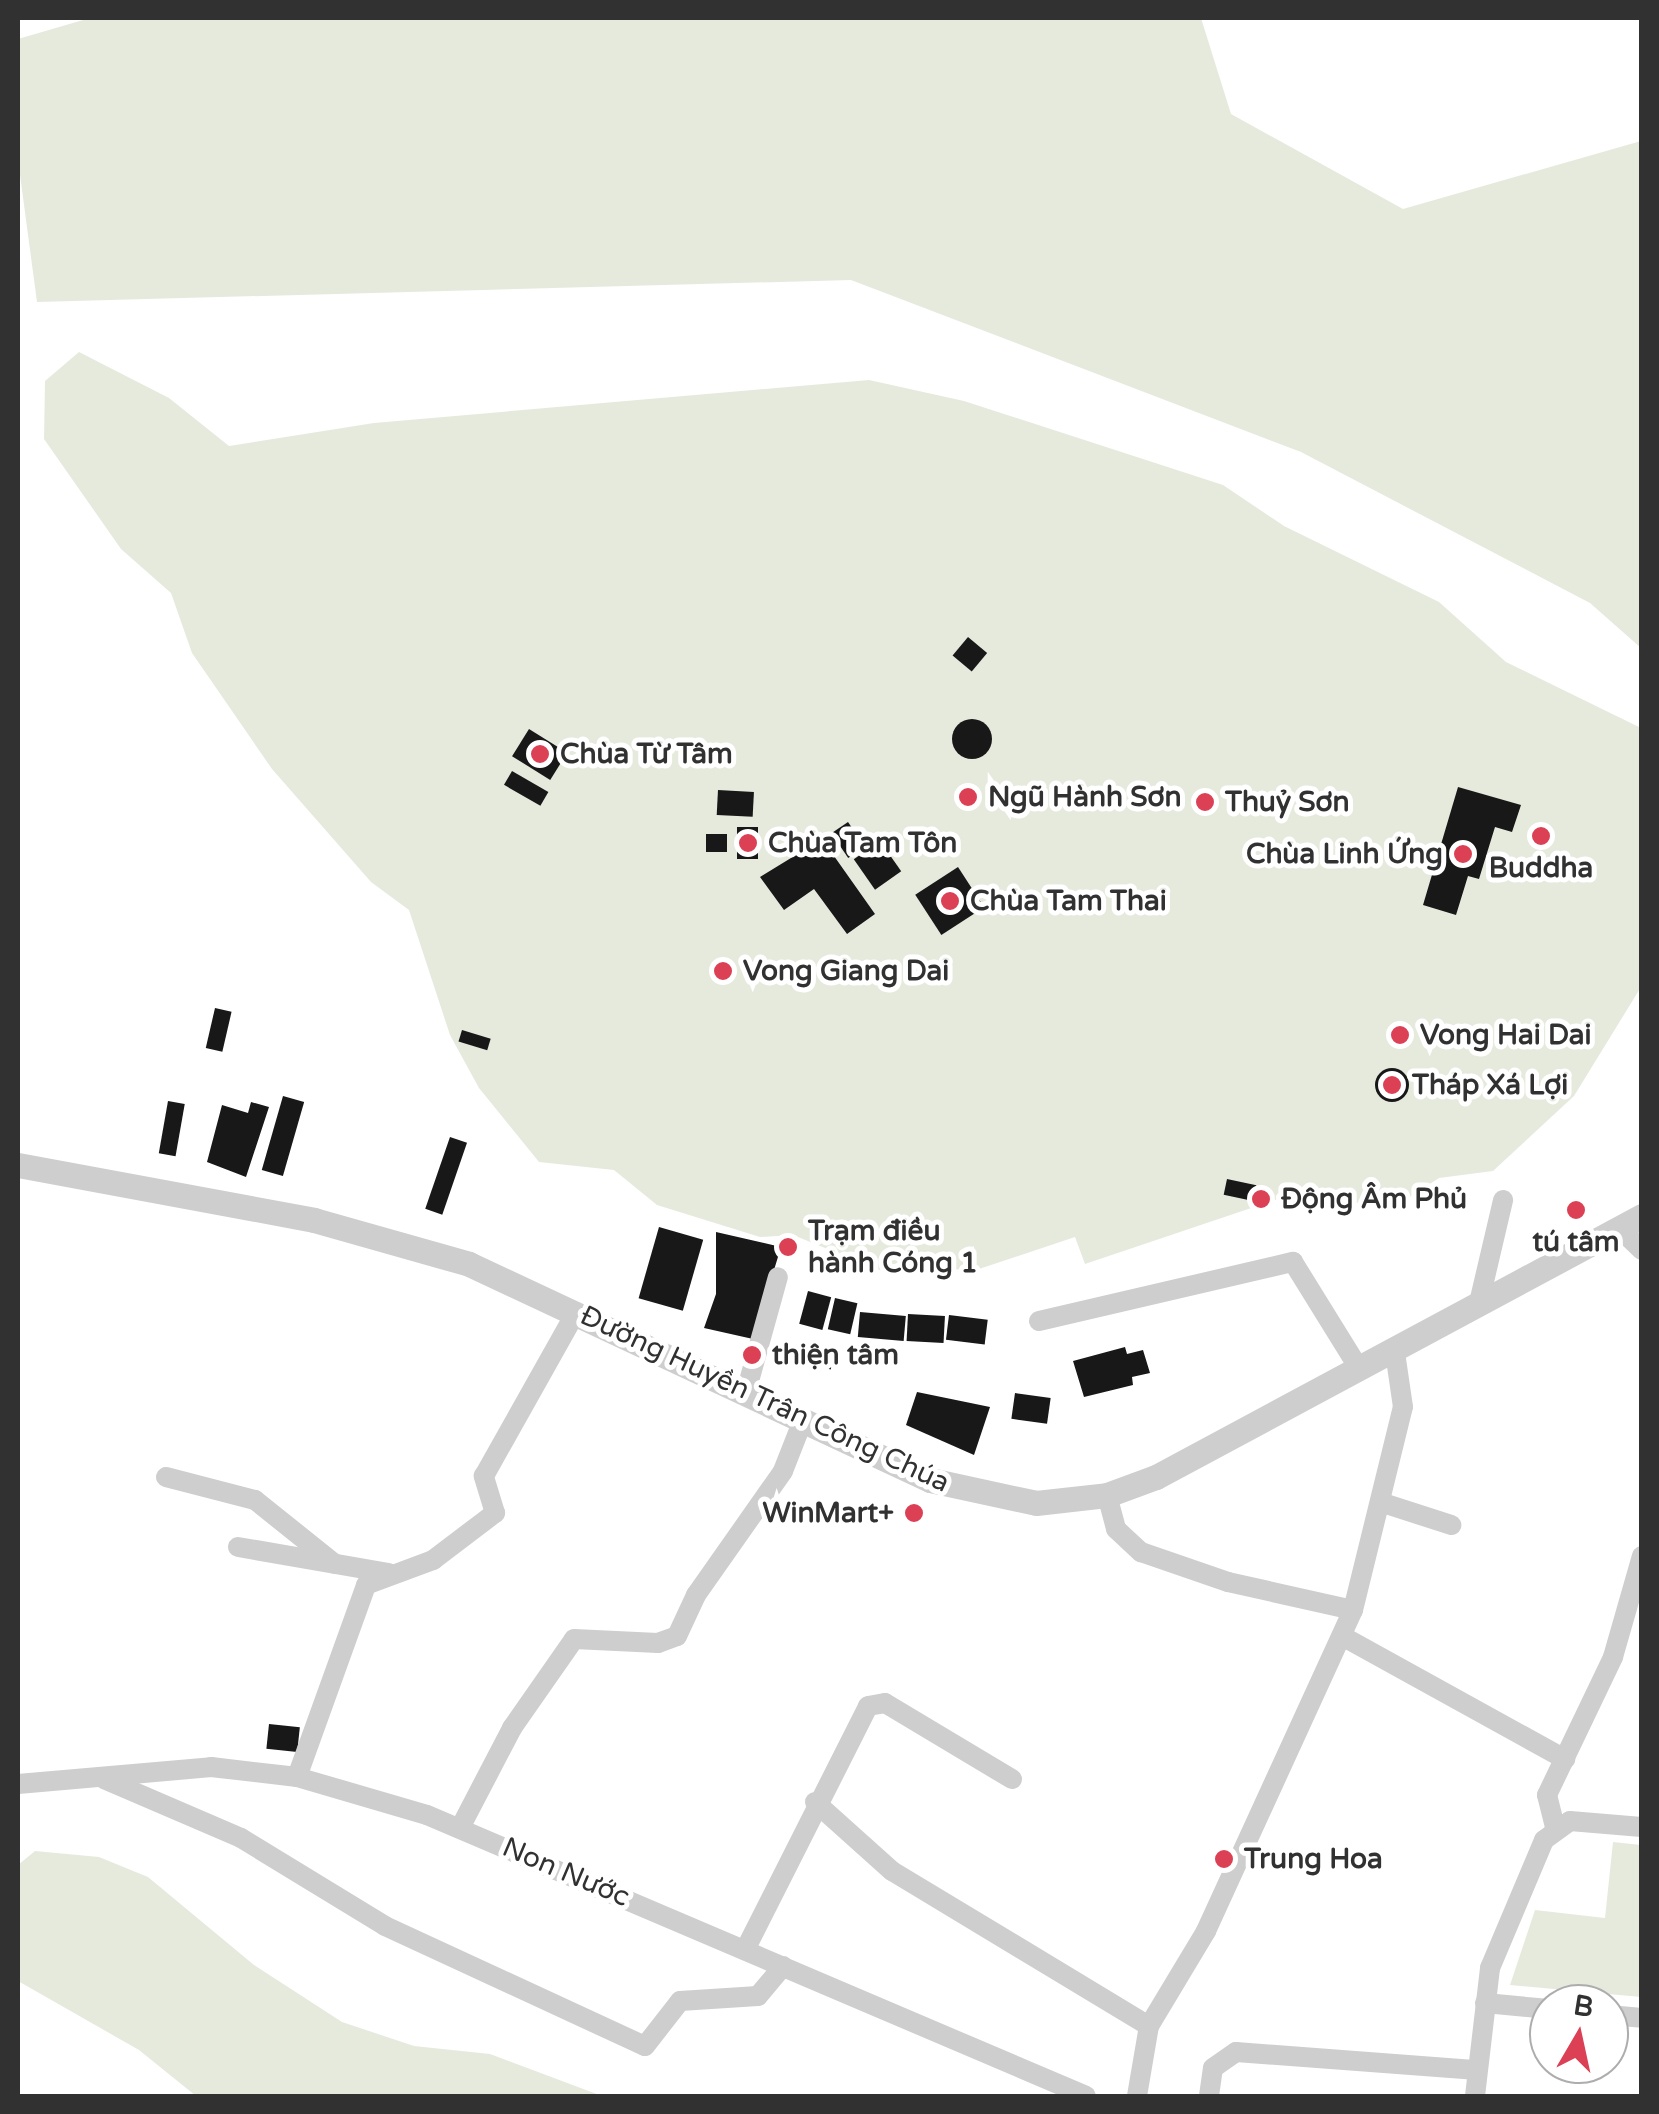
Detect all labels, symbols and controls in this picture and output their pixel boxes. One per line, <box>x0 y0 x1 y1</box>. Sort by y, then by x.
place label: Chùa Từ Tâm <box>560 737 733 771</box>
marker: Chùa Từ Tâm <box>529 743 551 765</box>
place label: Ngũ Hành Sơn <box>988 780 1182 814</box>
place label: Thuỷ Sơn <box>1225 785 1350 819</box>
marker: Ngũ Hành Sơn <box>957 786 979 808</box>
marker: Thuỷ Sơn <box>1194 791 1216 813</box>
marker: Buddha <box>1530 825 1552 847</box>
place label: Chùa Tam Tôn <box>768 826 957 860</box>
marker: Chùa Tam Tôn <box>737 832 759 854</box>
place label: Chùa Linh Ứng <box>1246 837 1443 871</box>
marker: Chùa Linh Ứng <box>1452 843 1474 865</box>
place label: Buddha <box>1489 851 1593 885</box>
place label: Chùa Tam Thai <box>970 884 1167 918</box>
marker: Chùa Tam Thai <box>939 890 961 912</box>
place label: Vong Giang Dai <box>743 954 949 988</box>
marker: Vong Giang Dai <box>712 960 734 982</box>
place label: Vong Hai Dai <box>1420 1018 1591 1052</box>
marker: Vong Hai Dai <box>1389 1024 1411 1046</box>
place label: Tháp Xá Lợi <box>1412 1068 1568 1102</box>
marker: Tháp Xá Lợi <box>1381 1074 1403 1096</box>
place label: Động Âm Phủ <box>1281 1182 1467 1216</box>
marker: Động Âm Phủ <box>1250 1188 1272 1210</box>
marker: tú tâm <box>1565 1199 1587 1221</box>
place label: Trạm điều hành Cóng 1 <box>808 1214 978 1280</box>
place label: tú tâm <box>1532 1225 1620 1259</box>
marker: Trạm điều hành Cóng 1 <box>777 1236 799 1258</box>
street label: Đường Huyền Trân Công Chúa <box>575 1299 955 1499</box>
place label: thiện tâm <box>772 1338 899 1372</box>
marker: thiện tâm <box>741 1344 763 1366</box>
place label: WinMart+ <box>762 1496 894 1530</box>
marker: WinMart+ <box>903 1502 925 1524</box>
street label: Non Nước <box>497 1830 635 1914</box>
place label: Trung Hoa <box>1244 1842 1383 1876</box>
marker: Trung Hoa <box>1213 1848 1235 1870</box>
north arrow <box>1529 1984 1629 2084</box>
text: B <box>1571 1988 1596 2025</box>

